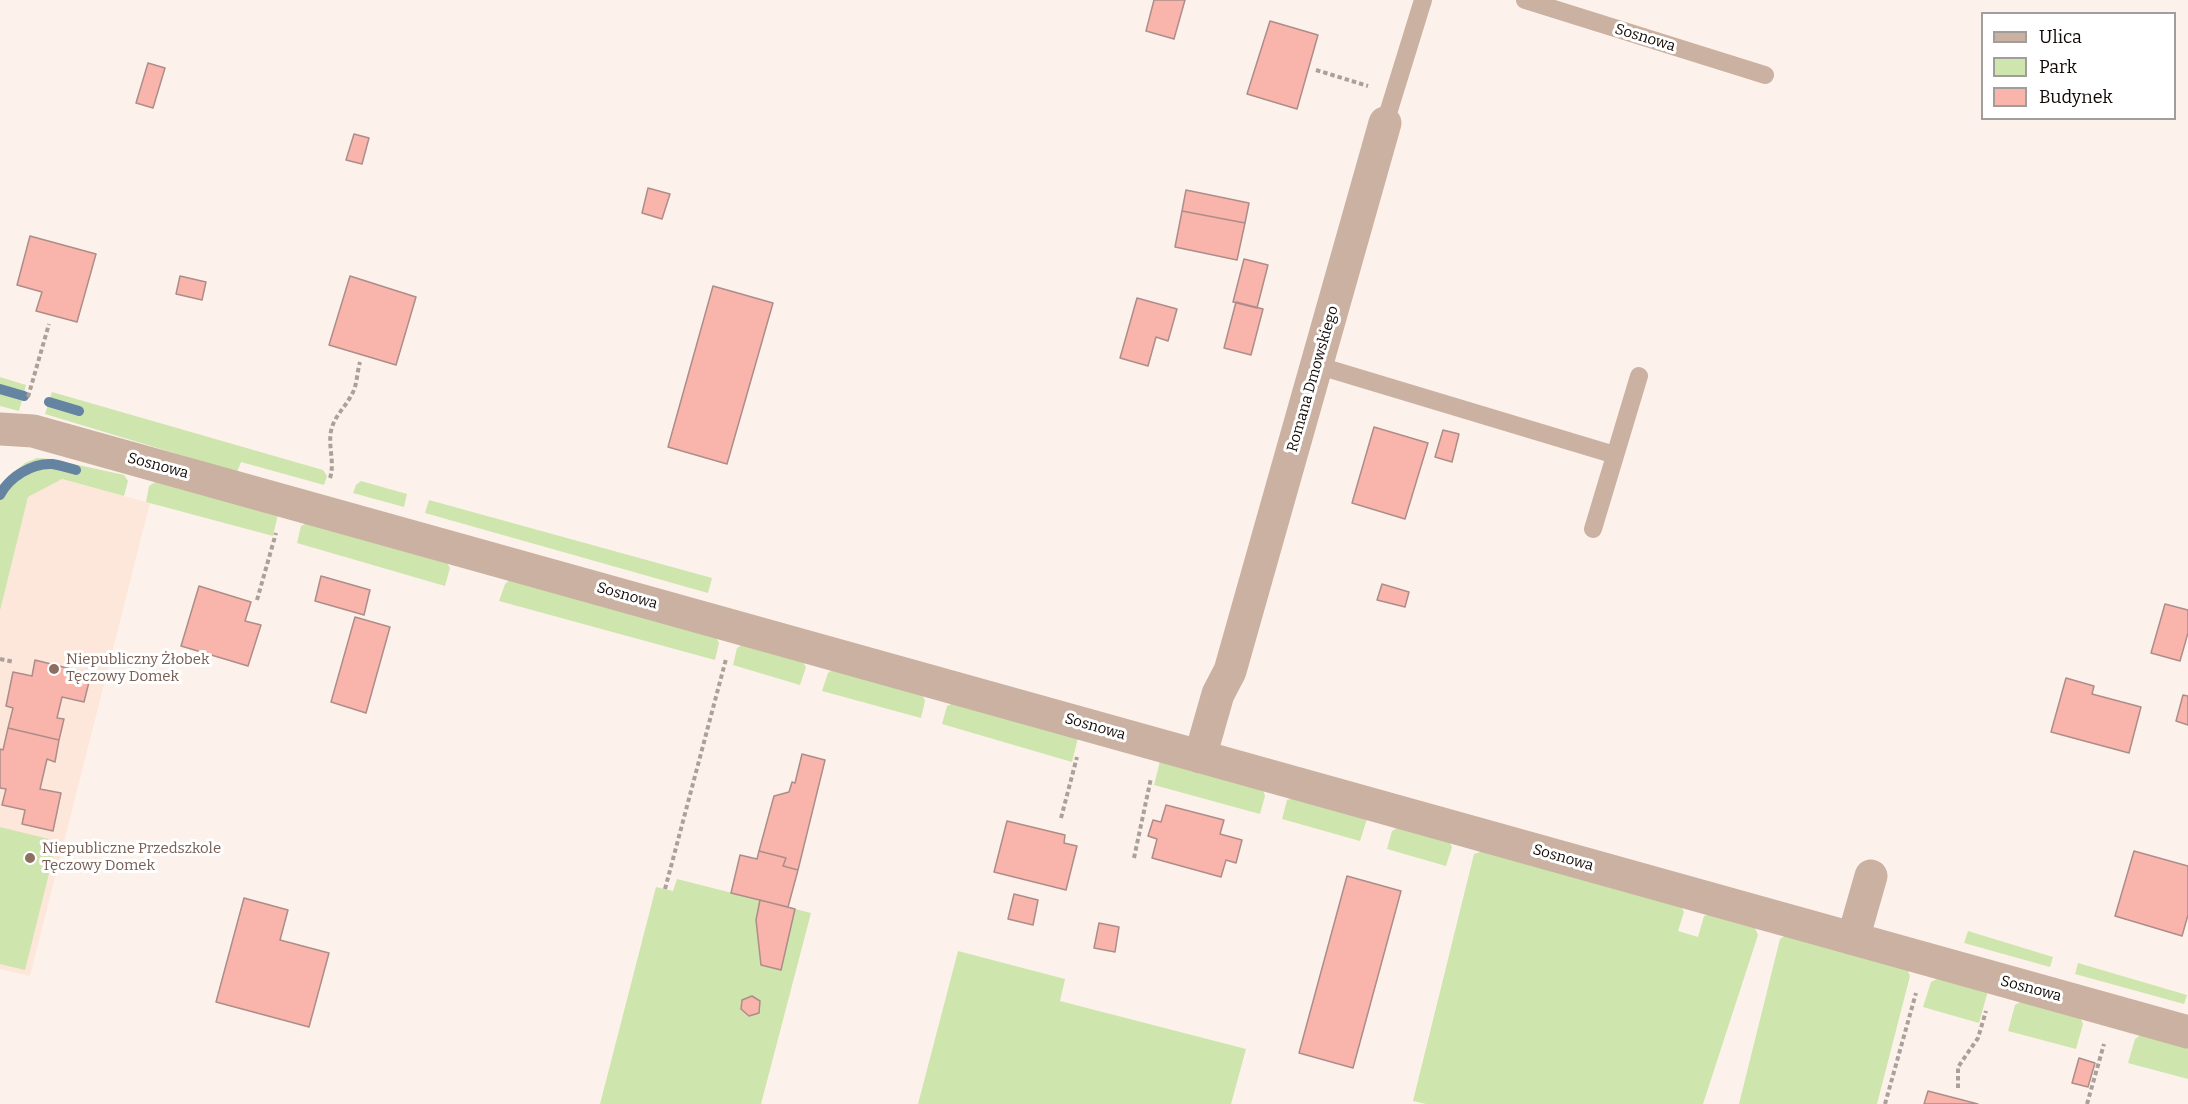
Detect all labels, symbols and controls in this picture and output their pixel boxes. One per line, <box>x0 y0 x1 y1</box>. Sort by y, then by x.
legend <box>1981 12 2176 120</box>
street label: Sosnowa <box>1613 20 1677 56</box>
text: Ulica <box>2039 26 2082 48</box>
text: Park <box>2039 56 2077 78</box>
text: Budynek <box>2039 86 2113 108</box>
street label: Romana Dmowskiego <box>1284 304 1342 454</box>
street label: Sosnowa <box>126 449 190 483</box>
street label: Sosnowa <box>595 579 659 613</box>
place label: Niepubliczny Żłobek Tęczowy Domek <box>66 651 209 686</box>
marker: Niepubliczny Żłobek Tęczowy Domek <box>47 662 61 676</box>
street label: Sosnowa <box>1063 710 1127 744</box>
place label: Niepubliczne Przedszkole Tęczowy Domek <box>42 840 221 875</box>
street label: Sosnowa <box>1531 841 1595 875</box>
marker: Niepubliczne Przedszkole Tęczowy Domek <box>23 851 37 865</box>
street label: Sosnowa <box>1999 972 2063 1006</box>

